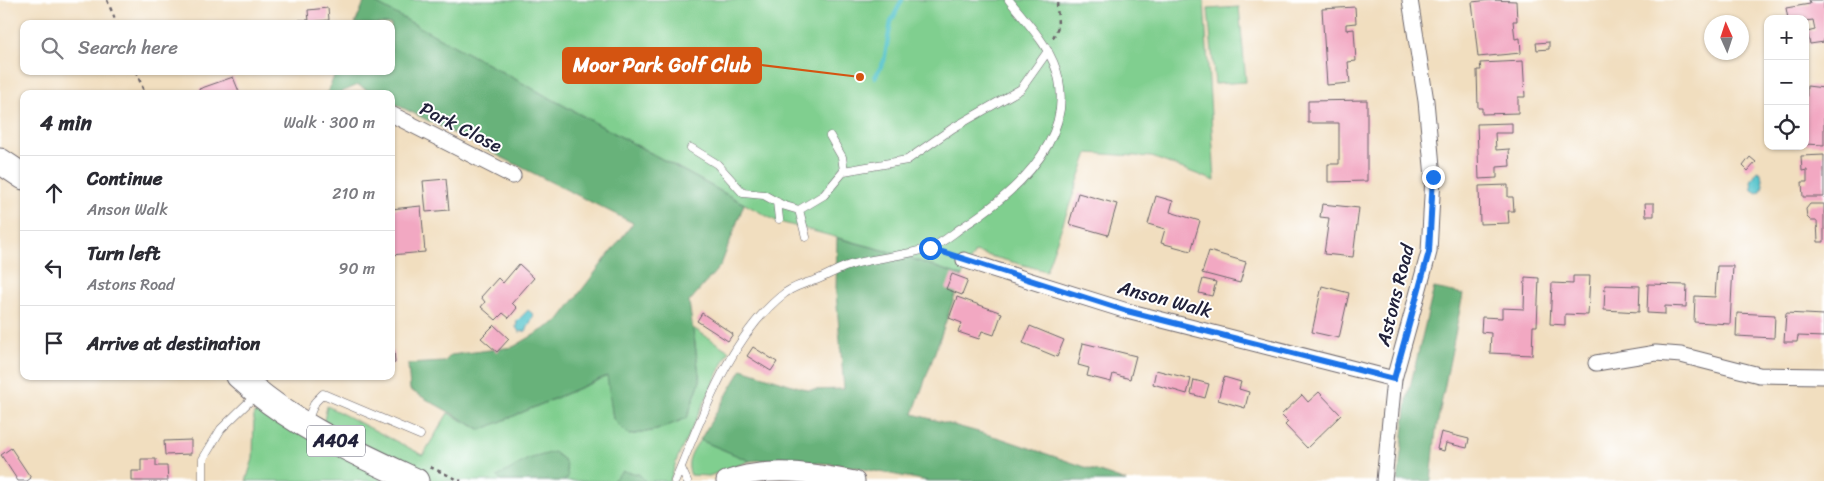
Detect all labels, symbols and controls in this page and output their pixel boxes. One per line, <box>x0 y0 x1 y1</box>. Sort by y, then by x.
north arrow <box>1704 15 1749 60</box>
map controls <box>1764 15 1809 150</box>
button: + <box>1764 15 1809 60</box>
search box <box>20 20 395 75</box>
text: Search here <box>78 31 178 64</box>
icon: search <box>38 34 66 62</box>
callout: Moor Park Golf Club <box>563 48 761 83</box>
text: Moor Park Golf Club <box>572 48 751 83</box>
button: − <box>1764 60 1809 105</box>
street label: Park Close <box>414 92 508 162</box>
text: 4 min <box>40 104 92 142</box>
button: locate <box>1764 105 1809 150</box>
text: Walk · 300 m <box>284 108 375 137</box>
text: Continue <box>87 162 163 195</box>
route end <box>1422 166 1445 189</box>
icon: ahead <box>40 179 68 207</box>
text: 210 m <box>332 179 375 208</box>
text: Anson Walk <box>87 195 168 224</box>
text: Turn left <box>87 237 160 270</box>
route start <box>919 237 942 260</box>
street label: Astons Road <box>1366 240 1424 350</box>
icon: left <box>40 254 68 282</box>
text: 90 m <box>339 254 375 283</box>
text: Astons Road <box>87 270 175 299</box>
street label: Anson Walk <box>1113 270 1216 327</box>
text: Arrive at destination <box>87 327 260 360</box>
icon: arrive <box>40 329 68 357</box>
road number: A404 <box>307 426 365 456</box>

